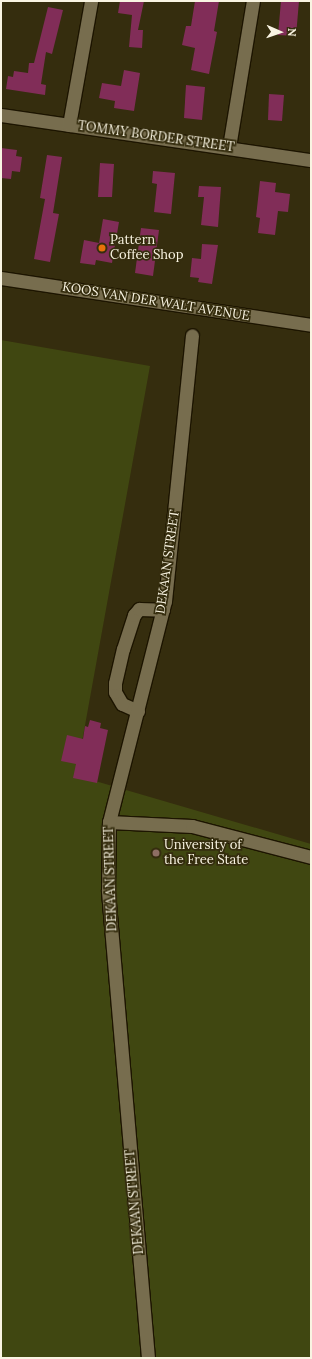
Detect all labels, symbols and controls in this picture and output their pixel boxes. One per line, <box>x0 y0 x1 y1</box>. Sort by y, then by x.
north arrow <box>260 12 300 52</box>
text: N <box>285 28 299 37</box>
street label: TOMMY BORDER STREET <box>77 118 235 156</box>
place label: Pattern Coffee Shop <box>110 233 183 264</box>
marker: Pattern Coffee Shop <box>97 243 107 253</box>
street label: KOOS VAN DER WALT AVENUE <box>61 279 251 325</box>
street label: DEKAAN STREET <box>153 509 183 615</box>
street label: DEKAAN STREET <box>101 826 121 932</box>
place label: University of the Free State <box>164 838 248 869</box>
marker: University of the Free State <box>151 848 161 858</box>
street label: DEKAAN STREET <box>123 1149 147 1255</box>

